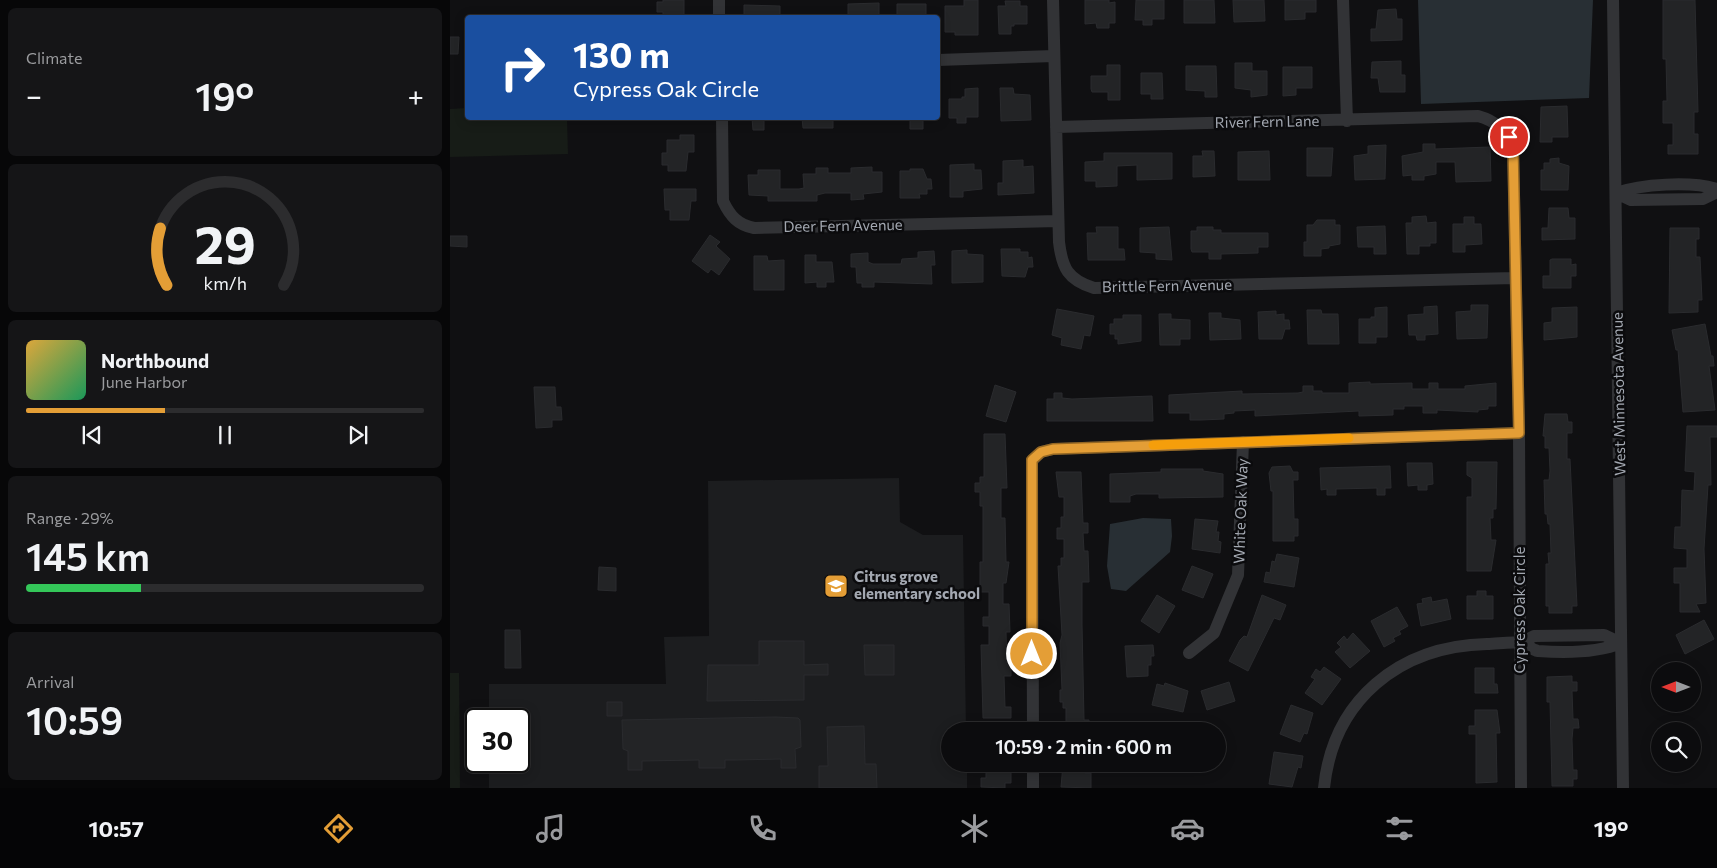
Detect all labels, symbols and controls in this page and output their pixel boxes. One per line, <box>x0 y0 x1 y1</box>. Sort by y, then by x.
text: 130 m <box>573 32 670 75</box>
icon: right <box>490 35 555 100</box>
text: Climate <box>26 48 82 67</box>
text: 19° <box>195 72 254 119</box>
text: Cypress Oak Circle <box>573 75 759 102</box>
text: − <box>26 78 42 112</box>
text: + <box>408 78 424 112</box>
street label: River Fern Lane <box>1214 111 1320 131</box>
pin <box>1488 116 1530 158</box>
icon: arrive <box>1495 123 1523 151</box>
text: 29 <box>194 211 256 275</box>
street label: Deer Fern Avenue <box>783 215 903 235</box>
text: km/h <box>203 272 247 294</box>
street label: Brittle Fern Avenue <box>1102 275 1232 295</box>
street label: West Minnesota Avenue <box>1608 312 1628 476</box>
text: Northbound <box>101 349 209 372</box>
text: June Harbor <box>101 372 187 391</box>
icon: previous <box>78 421 106 449</box>
icon: pause <box>211 421 239 449</box>
icon: next <box>344 421 372 449</box>
street label: White Oak Way <box>1229 458 1251 564</box>
text: Range · 29% <box>26 508 114 527</box>
text: 145 km <box>26 532 150 579</box>
street label: Cypress Oak Circle <box>1510 546 1528 673</box>
place label: Citrus grove elementary school <box>854 567 980 602</box>
school or university icon: Citrus grove elementary school <box>823 573 849 599</box>
position arrow <box>1005 627 1057 679</box>
north arrow <box>1651 662 1701 712</box>
map controls <box>1651 662 1701 772</box>
text: Arrival <box>26 672 74 691</box>
text: 10:59 <box>26 696 123 743</box>
speed limit sign: 30 <box>465 708 530 773</box>
button: search <box>1651 722 1701 772</box>
text: 10:59 · 2 min · 600 m <box>995 735 1172 758</box>
icon: directions <box>321 811 356 846</box>
icon: music <box>533 811 568 846</box>
icon: phone <box>745 811 780 846</box>
icon: climate <box>957 811 992 846</box>
icon: car <box>1170 811 1205 846</box>
icon: filters <box>1382 811 1417 846</box>
text: 10:57 <box>89 815 144 842</box>
text: 19° <box>1594 815 1628 842</box>

